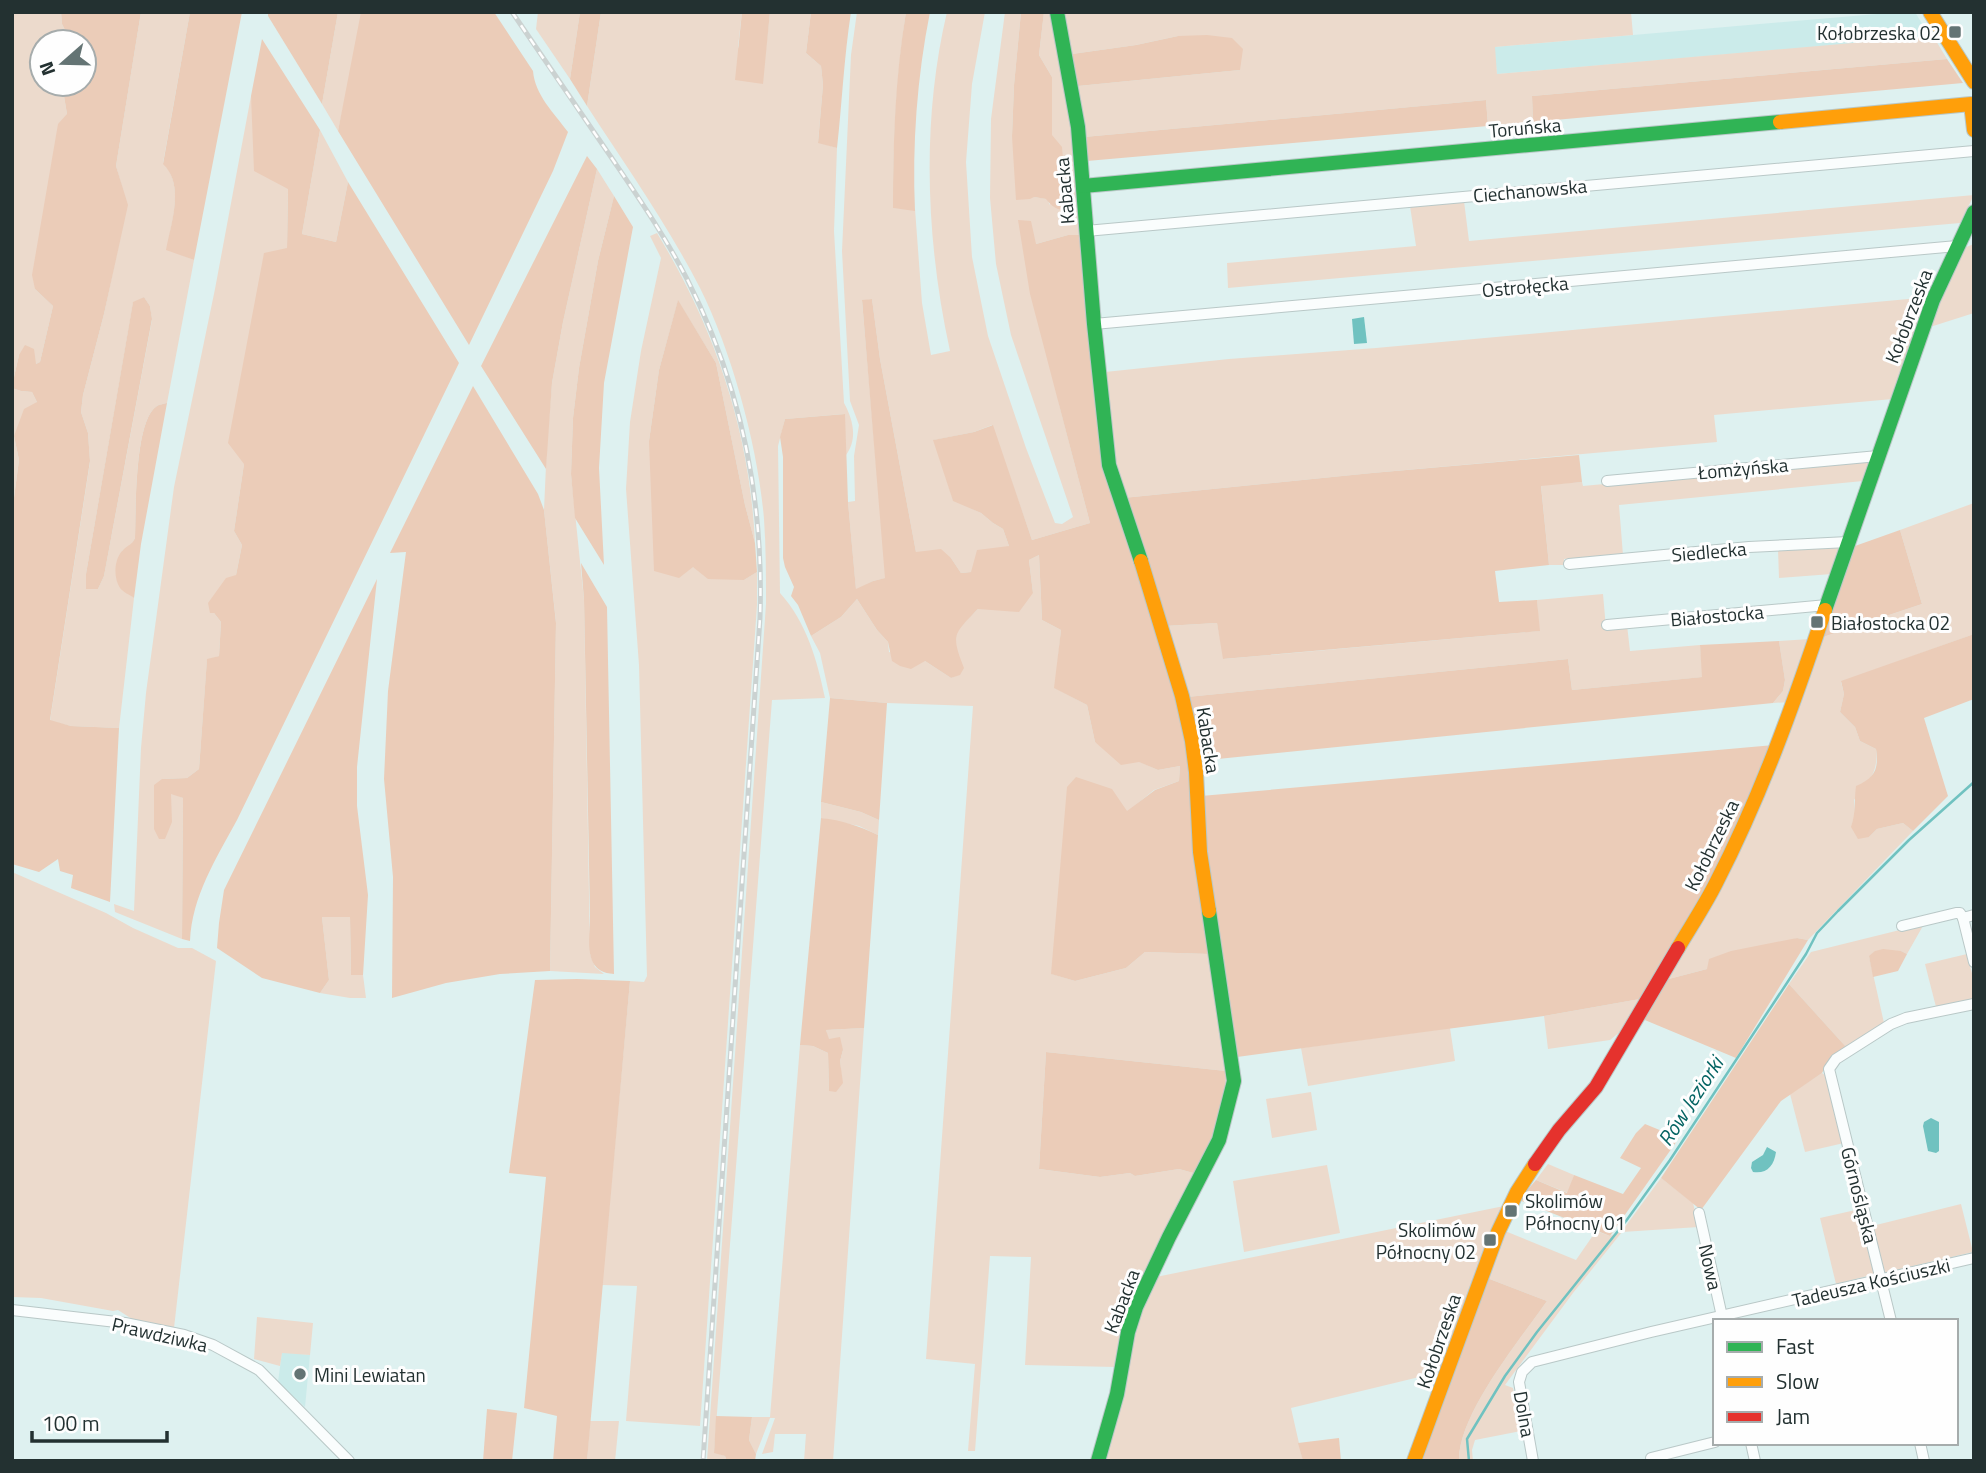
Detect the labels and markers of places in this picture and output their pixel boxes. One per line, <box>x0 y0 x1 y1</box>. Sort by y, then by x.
place label: Kołobrzeska 02 <box>1817 18 1941 47</box>
marker: Kołobrzeska 02 <box>1947 24 1963 40</box>
place label: Białostocka 02 <box>1831 608 1950 637</box>
marker: Białostocka 02 <box>1809 614 1825 630</box>
place label: Skolimów Północny 01 <box>1525 1186 1625 1237</box>
marker: Skolimów Północny 01 <box>1503 1203 1519 1219</box>
place label: Skolimów Północny 02 <box>1376 1215 1476 1266</box>
marker: Skolimów Północny 02 <box>1482 1232 1498 1248</box>
place label: Mini Lewiatan <box>314 1360 426 1389</box>
marker: Mini Lewiatan <box>292 1366 308 1382</box>

